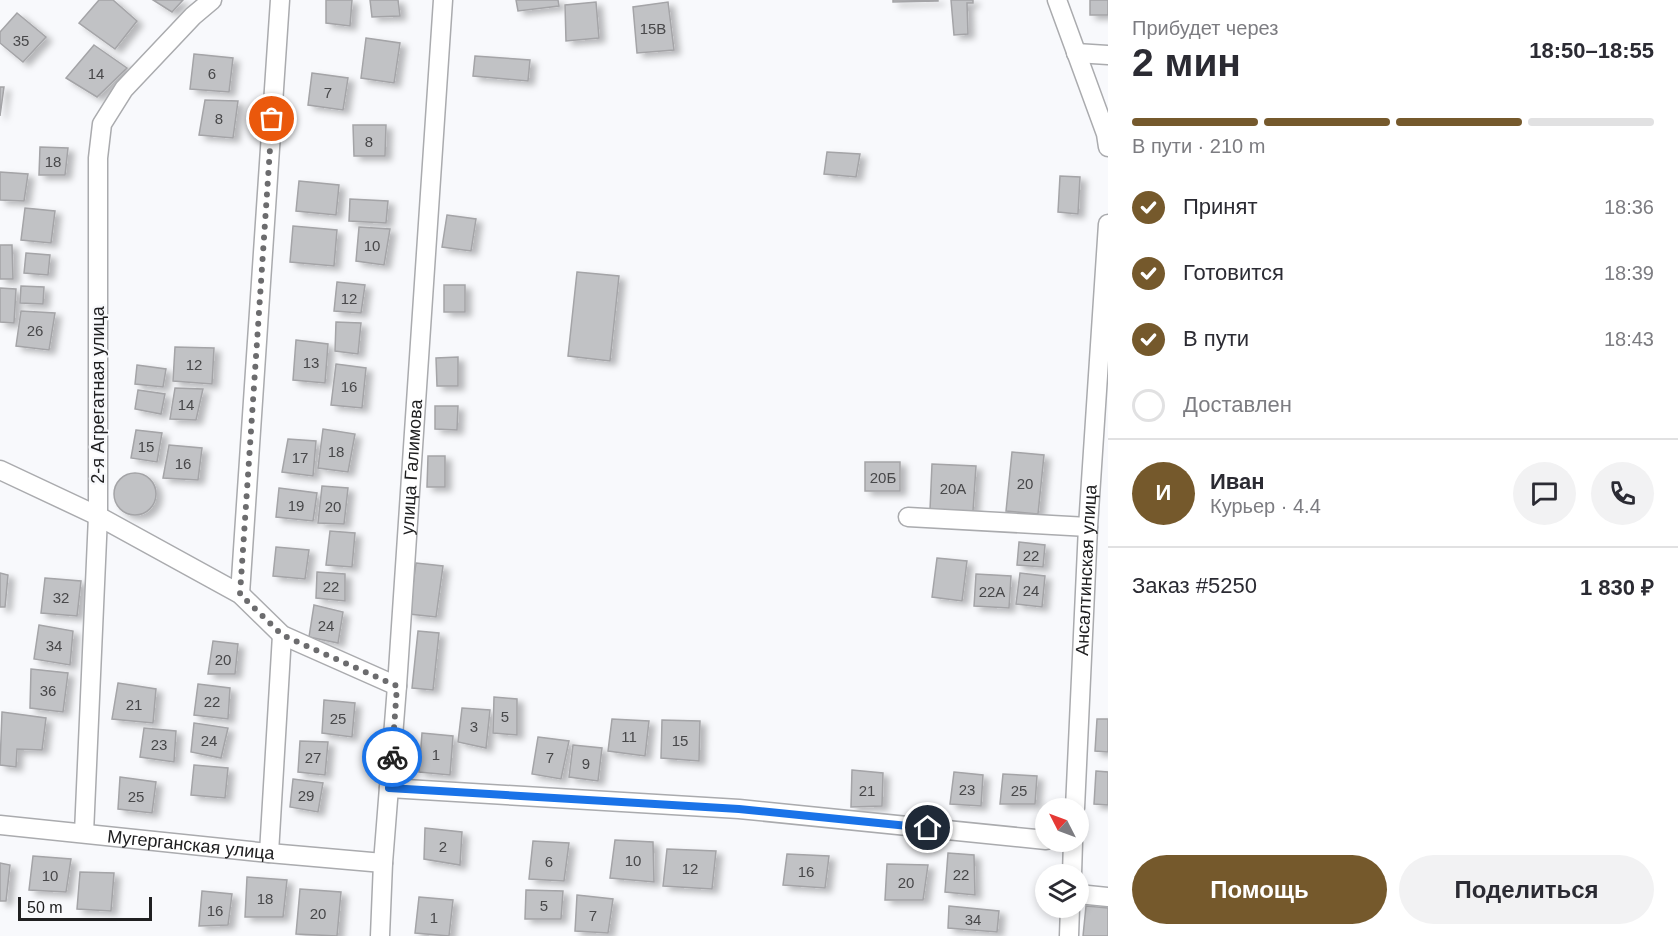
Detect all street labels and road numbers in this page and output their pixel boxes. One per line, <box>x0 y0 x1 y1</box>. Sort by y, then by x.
street label: 2-я Агрегатная улица <box>88 305 108 484</box>
street label: улица Галимова <box>397 398 426 535</box>
street label: Ансалтинская улица <box>1072 483 1101 656</box>
street label: Мугерганская улица <box>106 826 276 864</box>

